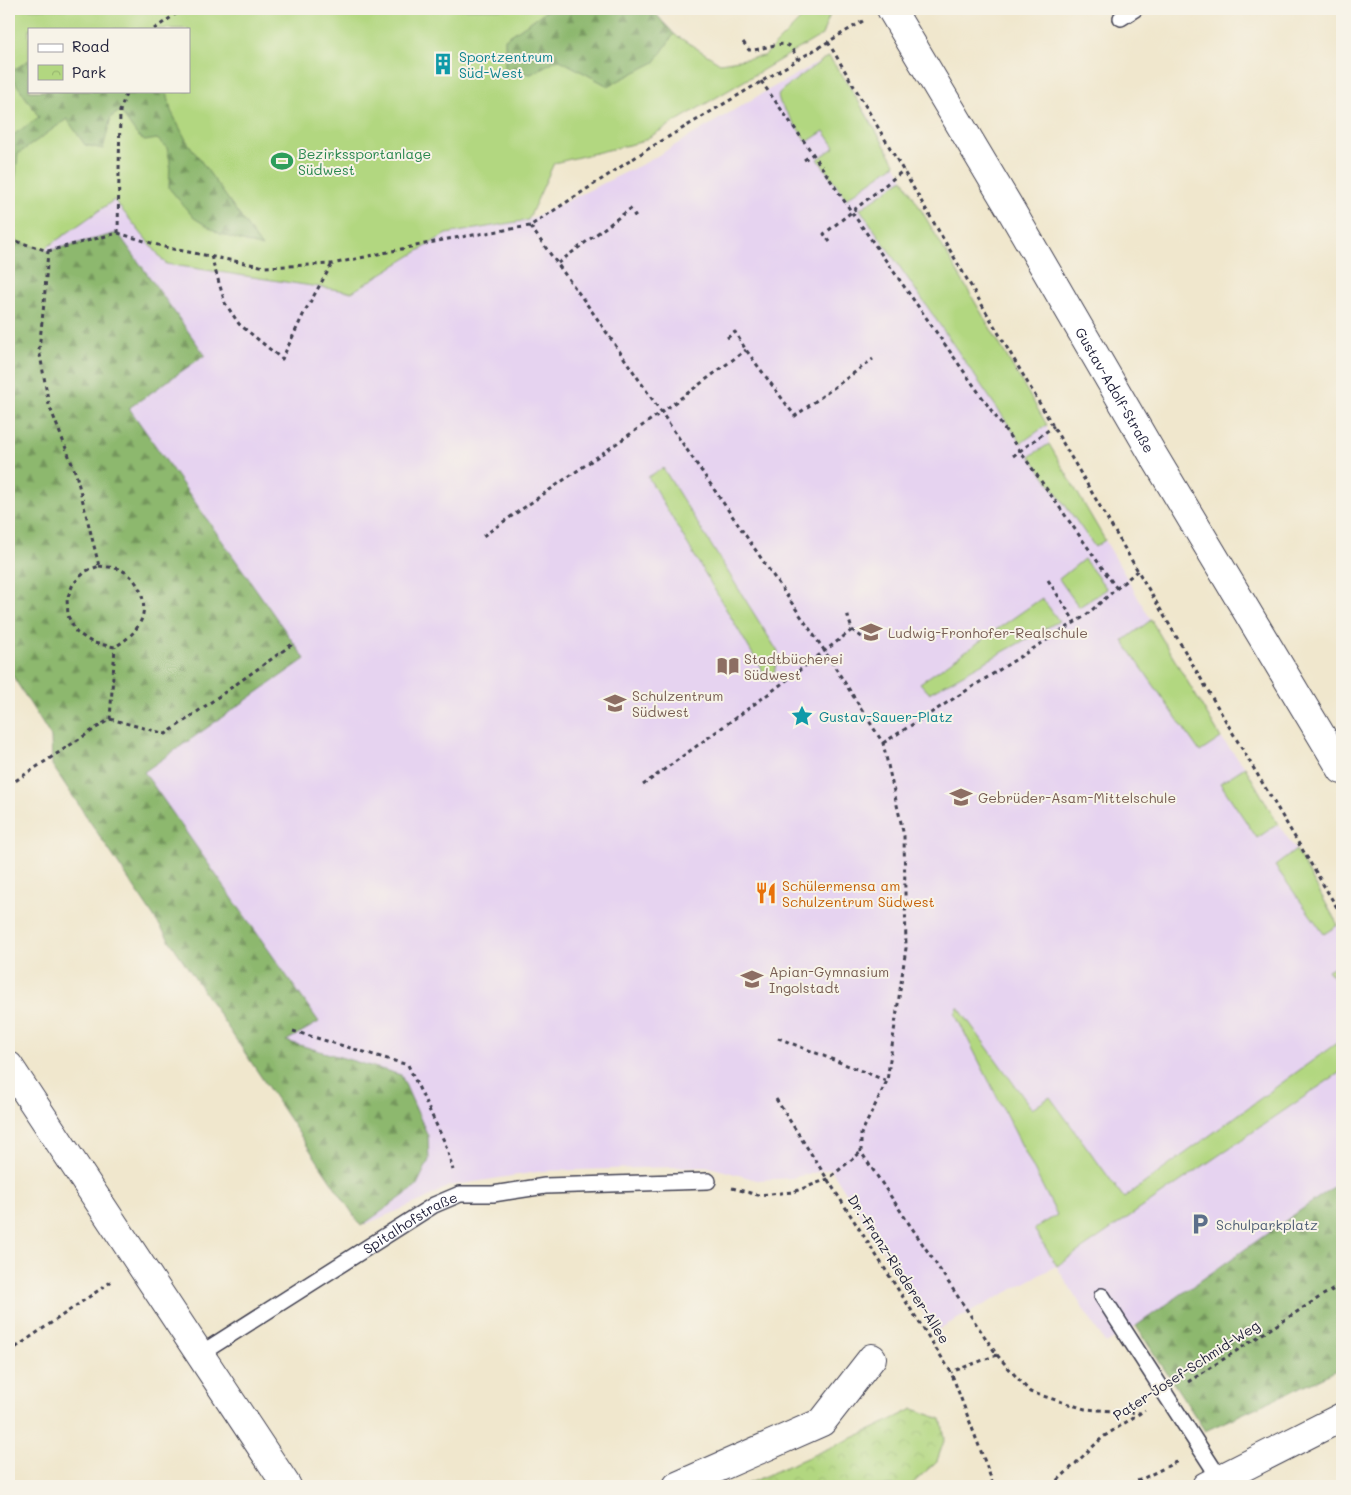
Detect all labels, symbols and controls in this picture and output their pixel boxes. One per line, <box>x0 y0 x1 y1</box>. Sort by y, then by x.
legend <box>28 28 190 92</box>
text: Road <box>72 36 109 56</box>
place label: Sportzentrum Süd-West <box>459 47 553 82</box>
building icon: Sportzentrum Süd-West <box>430 51 456 77</box>
text: Park <box>72 62 106 82</box>
place label: Bezirkssportanlage Südwest <box>298 144 431 179</box>
sports icon: Bezirkssportanlage Südwest <box>269 148 295 174</box>
street label: Gustav-Adolf-Straße <box>1071 324 1159 456</box>
school or university icon: Ludwig-Fronhofer-Realschule <box>858 619 884 645</box>
place label: Ludwig-Fronhofer-Realschule <box>888 623 1088 642</box>
place label: Stadtbücherei Südwest <box>744 649 843 684</box>
library icon: Stadtbücherei Südwest <box>715 653 741 679</box>
place label: Schulzentrum Südwest <box>632 686 723 721</box>
school or university icon: Schulzentrum Südwest <box>602 690 628 716</box>
place icon: Gustav-Sauer-Platz <box>789 703 815 729</box>
place label: Gustav-Sauer-Platz <box>819 707 953 726</box>
school or university icon: Gebrüder-Asam-Mittelschule <box>948 784 974 810</box>
place label: Gebrüder-Asam-Mittelschule <box>978 788 1176 807</box>
place label: Schülermensa am Schulzentrum Südwest <box>782 876 935 911</box>
restaurant icon: Schülermensa am Schulzentrum Südwest <box>753 880 779 906</box>
place label: Apian-Gymnasium Ingolstadt <box>769 962 889 997</box>
school or university icon: Apian-Gymnasium Ingolstadt <box>739 966 765 992</box>
street label: Spitalhofstraße <box>359 1187 460 1258</box>
street label: Dr.-Franz-Riederer-Allee <box>844 1191 954 1347</box>
parking icon: Schulparkplatz <box>1187 1211 1213 1237</box>
place label: Schulparkplatz <box>1216 1215 1318 1234</box>
street label: Pater-Josef-Schmid-Weg <box>1109 1315 1263 1425</box>

